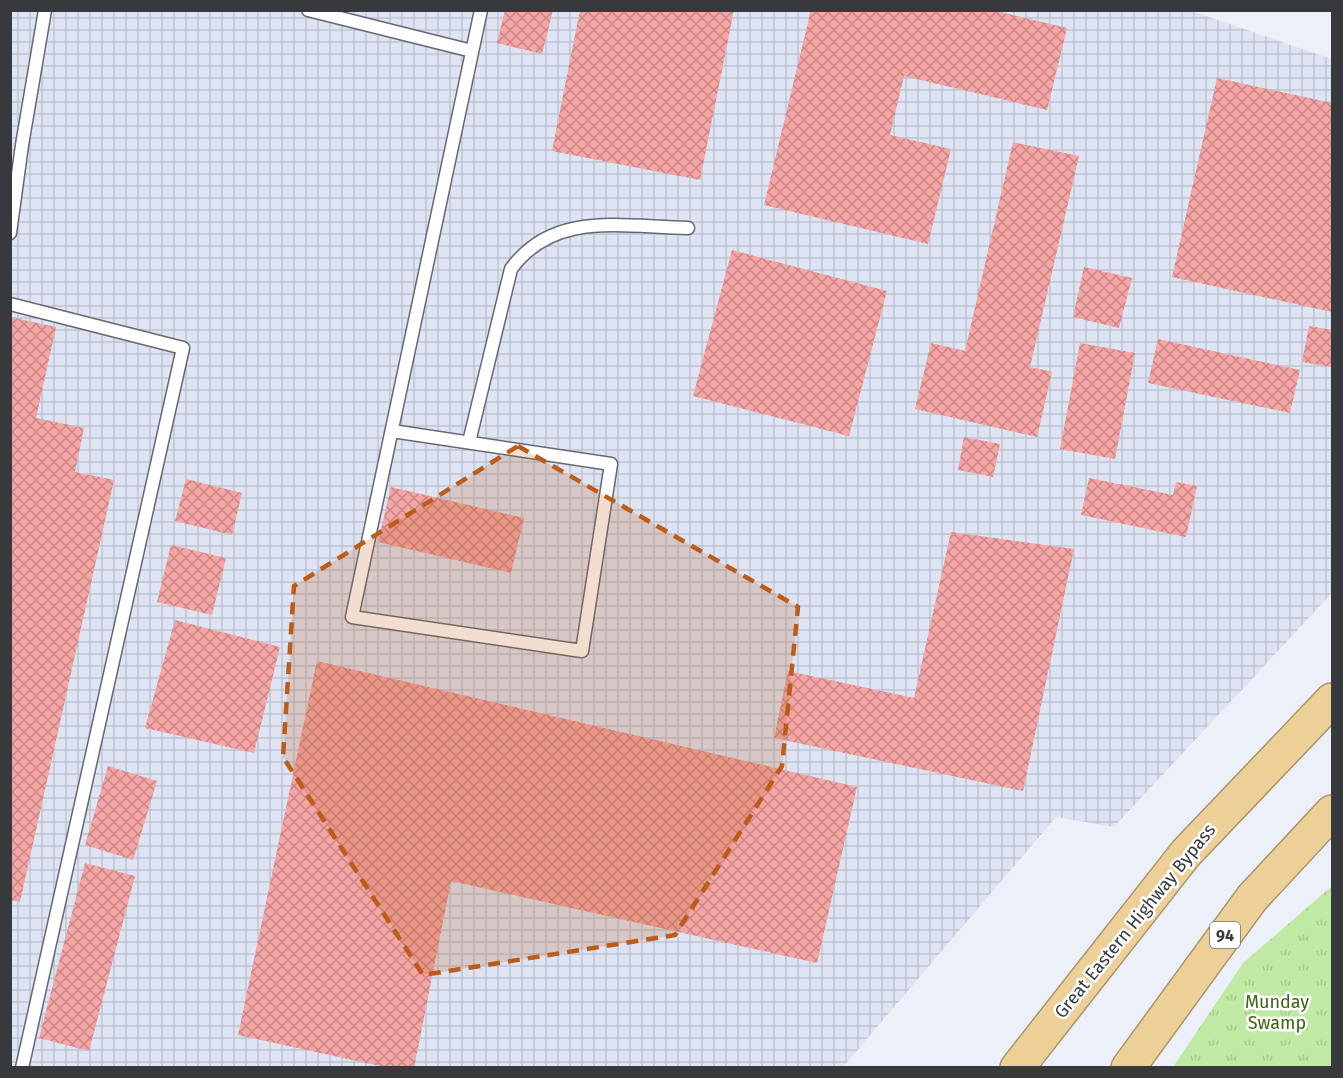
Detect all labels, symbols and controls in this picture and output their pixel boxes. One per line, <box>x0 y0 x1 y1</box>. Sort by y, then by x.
street label: Great Eastern Highway Bypass <box>1050 819 1220 1023</box>
road number: 94 <box>1210 922 1240 948</box>
park label: Munday Swamp <box>1245 991 1309 1034</box>

